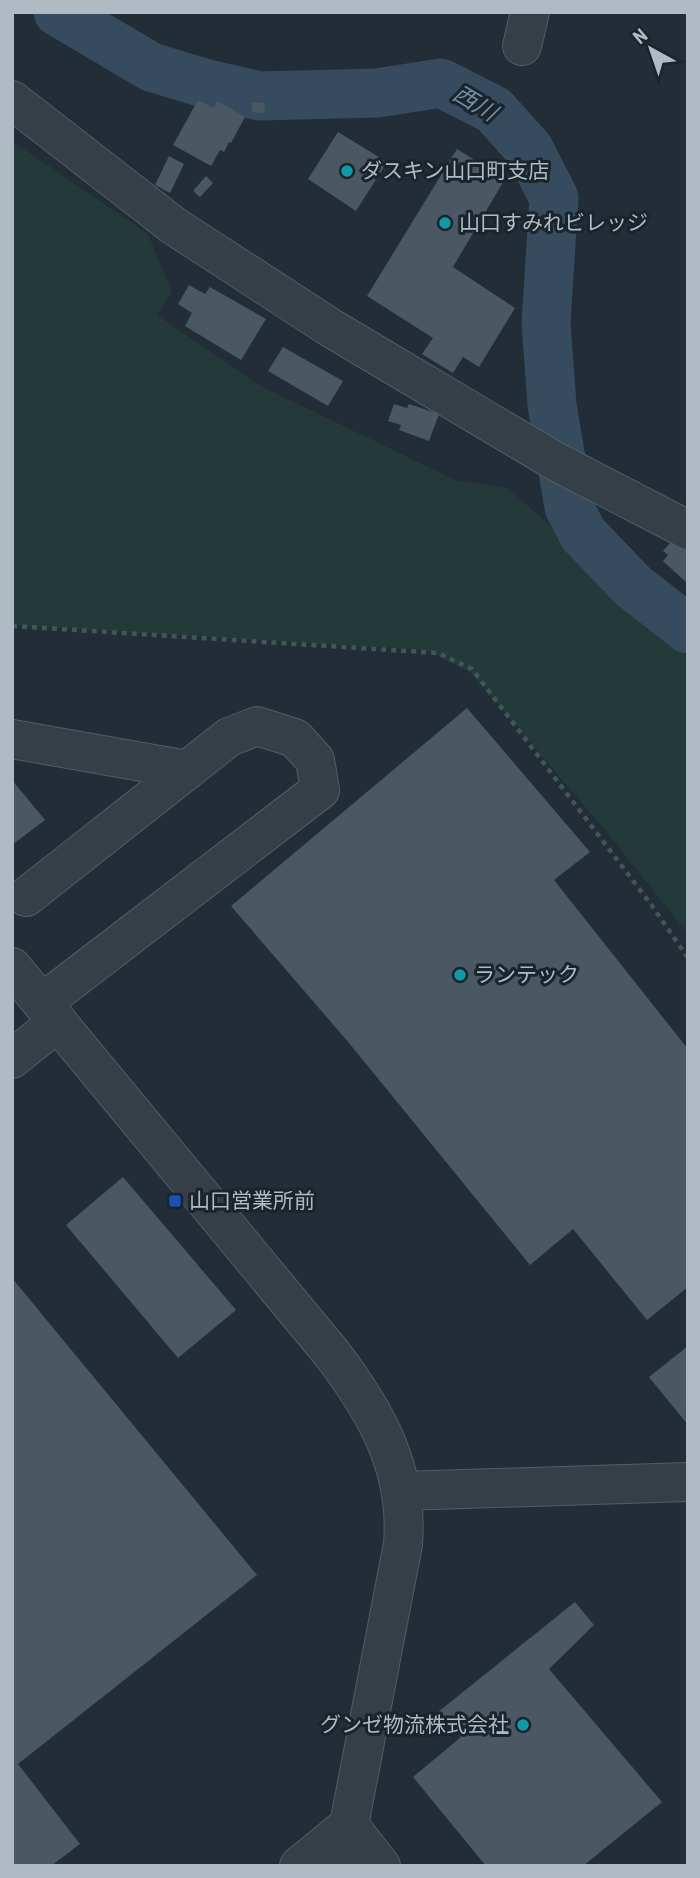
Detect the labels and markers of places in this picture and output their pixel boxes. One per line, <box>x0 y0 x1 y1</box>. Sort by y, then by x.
place label: ダスキン山口町支店 <box>361 159 549 183</box>
marker: ダスキン山口町支店 <box>339 163 355 179</box>
place label: 山口すみれビレッジ <box>459 211 648 235</box>
marker: 山口すみれビレッジ <box>437 215 453 231</box>
place label: ランテック <box>474 963 579 987</box>
marker: ランテック <box>452 967 468 983</box>
place label: 山口営業所前 <box>189 1189 315 1213</box>
marker: 山口営業所前 <box>167 1193 183 1209</box>
place label: グンゼ物流株式会社 <box>320 1713 509 1737</box>
marker: グンゼ物流株式会社 <box>515 1717 531 1733</box>

